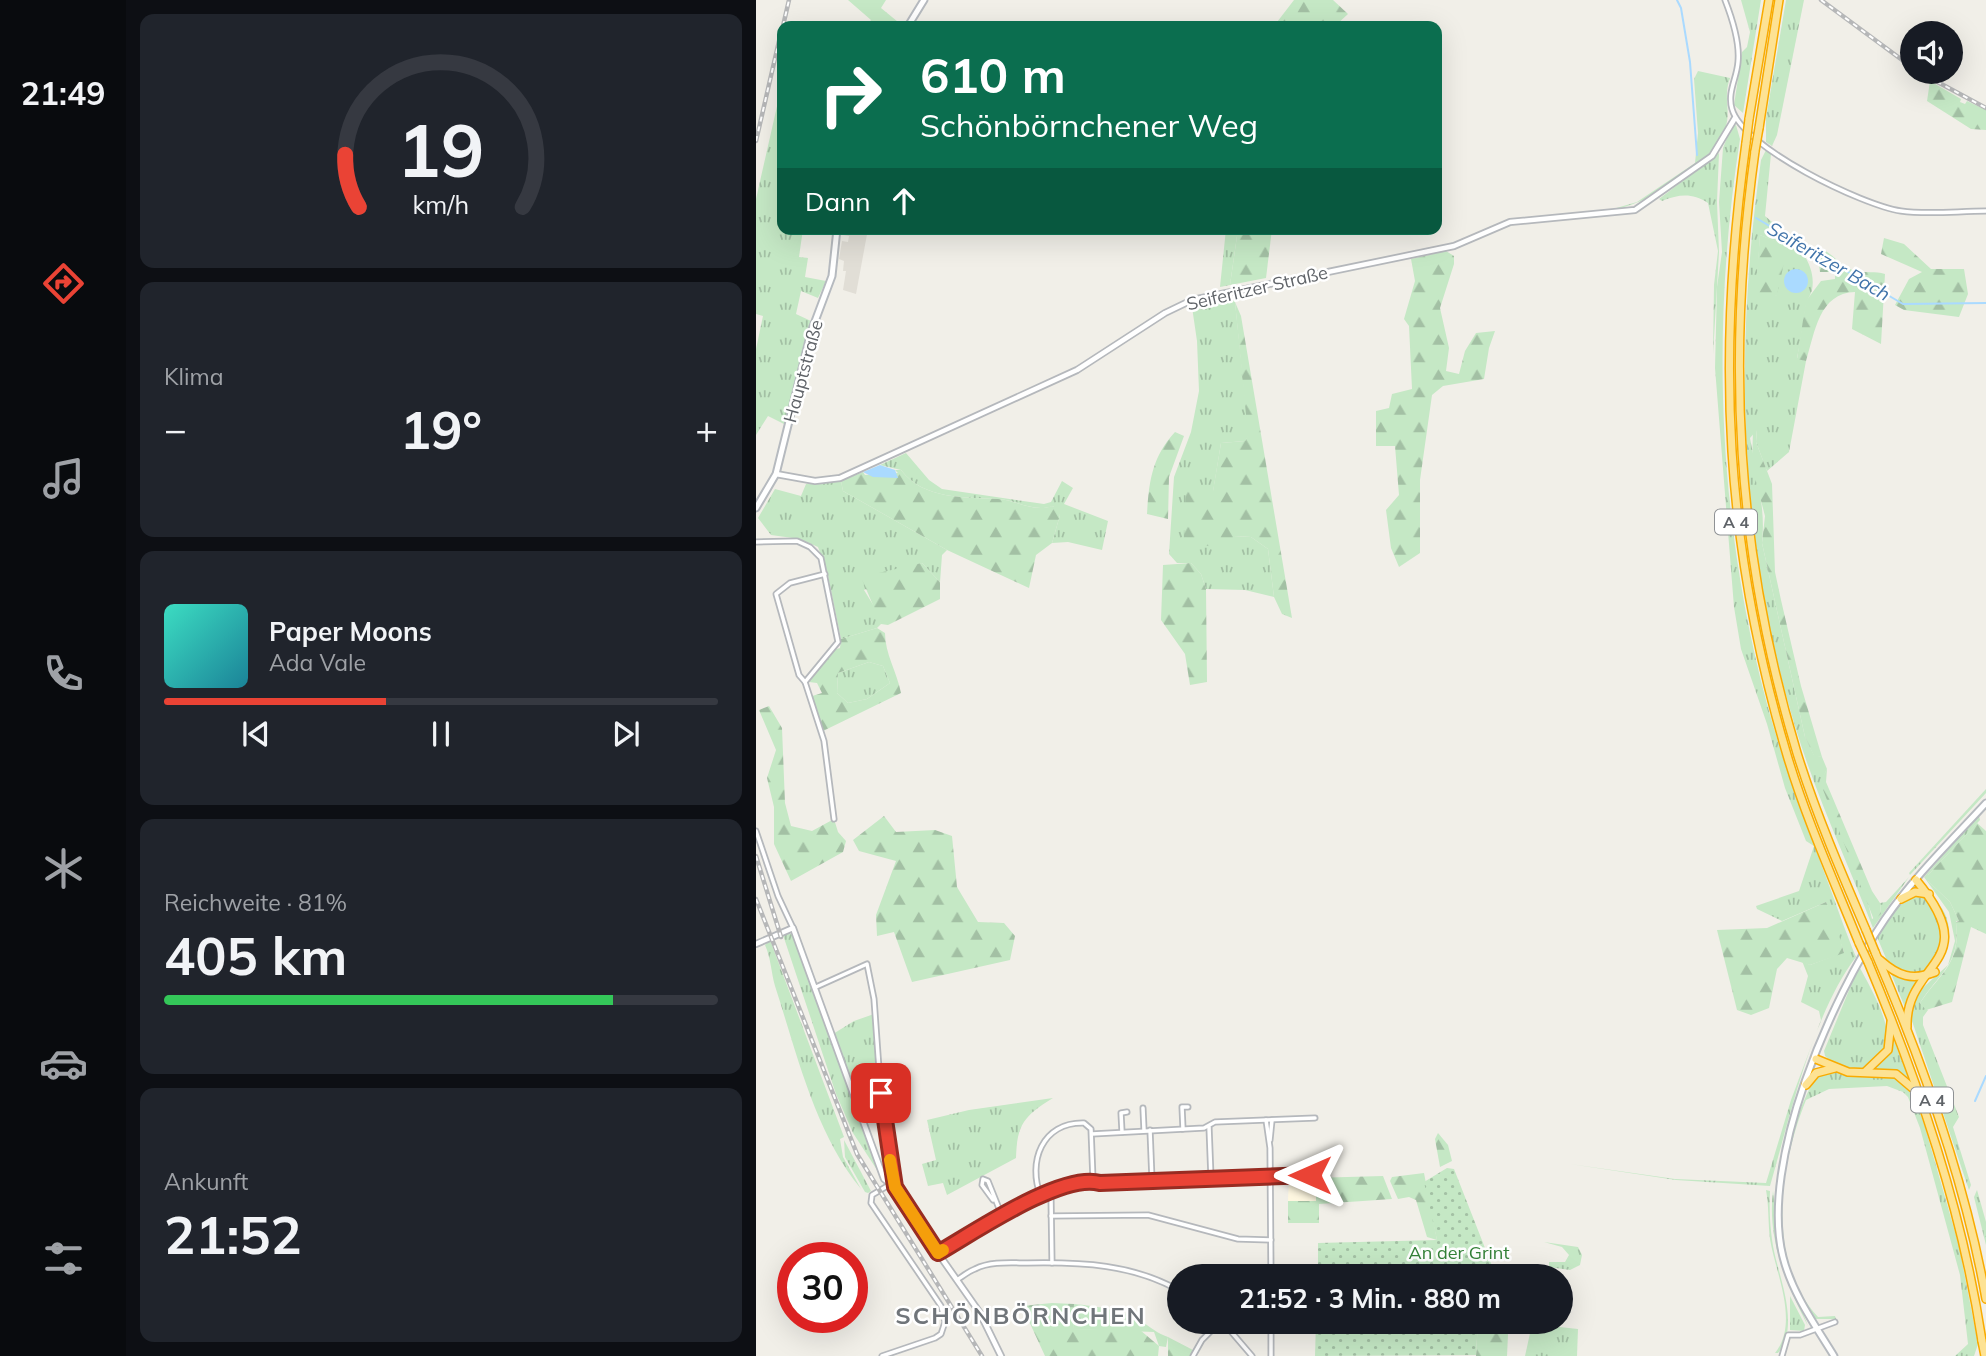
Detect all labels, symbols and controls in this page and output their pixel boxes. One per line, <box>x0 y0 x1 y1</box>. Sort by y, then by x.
map controls <box>1900 21 1963 84</box>
button: sound <box>1900 21 1963 84</box>
text: 610 m <box>920 44 1066 105</box>
icon: right <box>805 49 896 140</box>
text: 21:49 <box>21 73 105 113</box>
text: 19 <box>397 105 485 196</box>
text: Schönbörnchener Weg <box>920 105 1258 145</box>
icon: ahead <box>885 182 923 220</box>
text: Dann <box>805 185 871 218</box>
text: km/h <box>413 189 469 220</box>
water label: Seiferitzer Bach <box>1763 216 1895 306</box>
icon: directions <box>39 259 88 308</box>
street label: Seiferitzer Straße <box>1184 261 1330 315</box>
street label: Hauptstraße <box>778 317 828 425</box>
text: Klima <box>164 362 224 391</box>
text: 19° <box>400 397 482 462</box>
text: − <box>164 405 187 453</box>
text: + <box>695 405 718 453</box>
icon: music <box>39 454 88 503</box>
road number: A 4 <box>1715 509 1757 534</box>
text: Paper Moons <box>269 615 432 648</box>
text: Ada Vale <box>269 648 366 677</box>
icon: phone <box>39 649 88 698</box>
icon: previous <box>237 715 275 753</box>
icon: pause <box>422 715 460 753</box>
icon: next <box>607 715 645 753</box>
icon: climate <box>39 844 88 893</box>
text: Reichweite · 81% <box>164 888 347 917</box>
text: 405 km <box>164 923 347 988</box>
icon: car <box>39 1039 88 1088</box>
pin <box>851 1063 911 1123</box>
icon: arrive <box>862 1074 900 1112</box>
road number: A 4 <box>1911 1088 1953 1112</box>
position arrow <box>1273 1138 1347 1212</box>
text: Ankunft <box>164 1167 248 1196</box>
text: 21:52 <box>164 1202 302 1267</box>
icon: filters <box>39 1234 88 1283</box>
park label: An der Grint <box>1408 1241 1510 1264</box>
speed limit sign: 30 <box>777 1242 868 1333</box>
text: 21:52 · 3 Min. · 880 m <box>1239 1282 1501 1315</box>
district label: SCHÖNBÖRNCHEN <box>895 1300 1147 1330</box>

